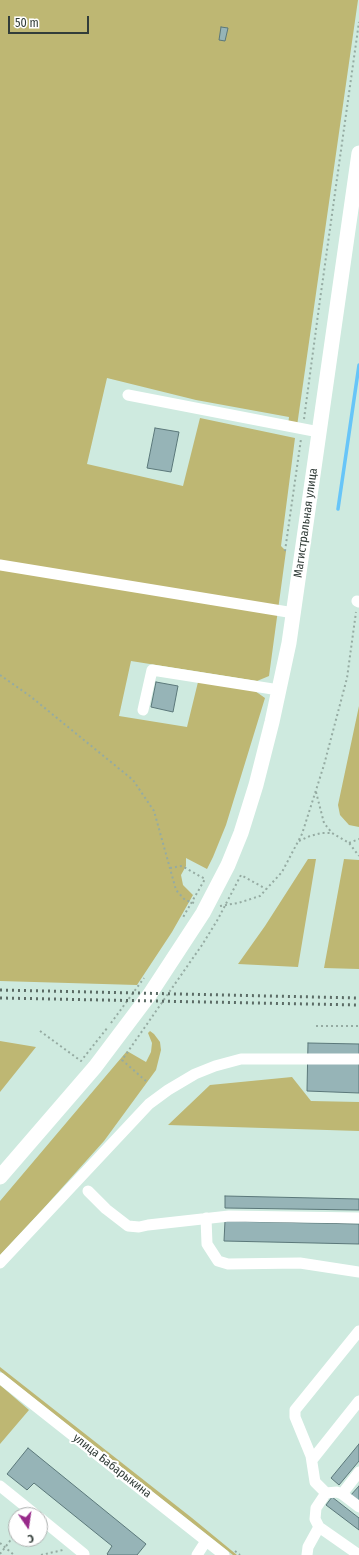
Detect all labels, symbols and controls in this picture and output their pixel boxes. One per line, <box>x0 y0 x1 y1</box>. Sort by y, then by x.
scale bar <box>10 8 91 34</box>
text: 50 m <box>15 16 39 30</box>
street label: Магистральная улица <box>291 467 321 579</box>
street label: улица Бабарыкина <box>70 1431 154 1501</box>
north arrow <box>8 1507 48 1547</box>
text: С <box>26 1531 35 1545</box>

